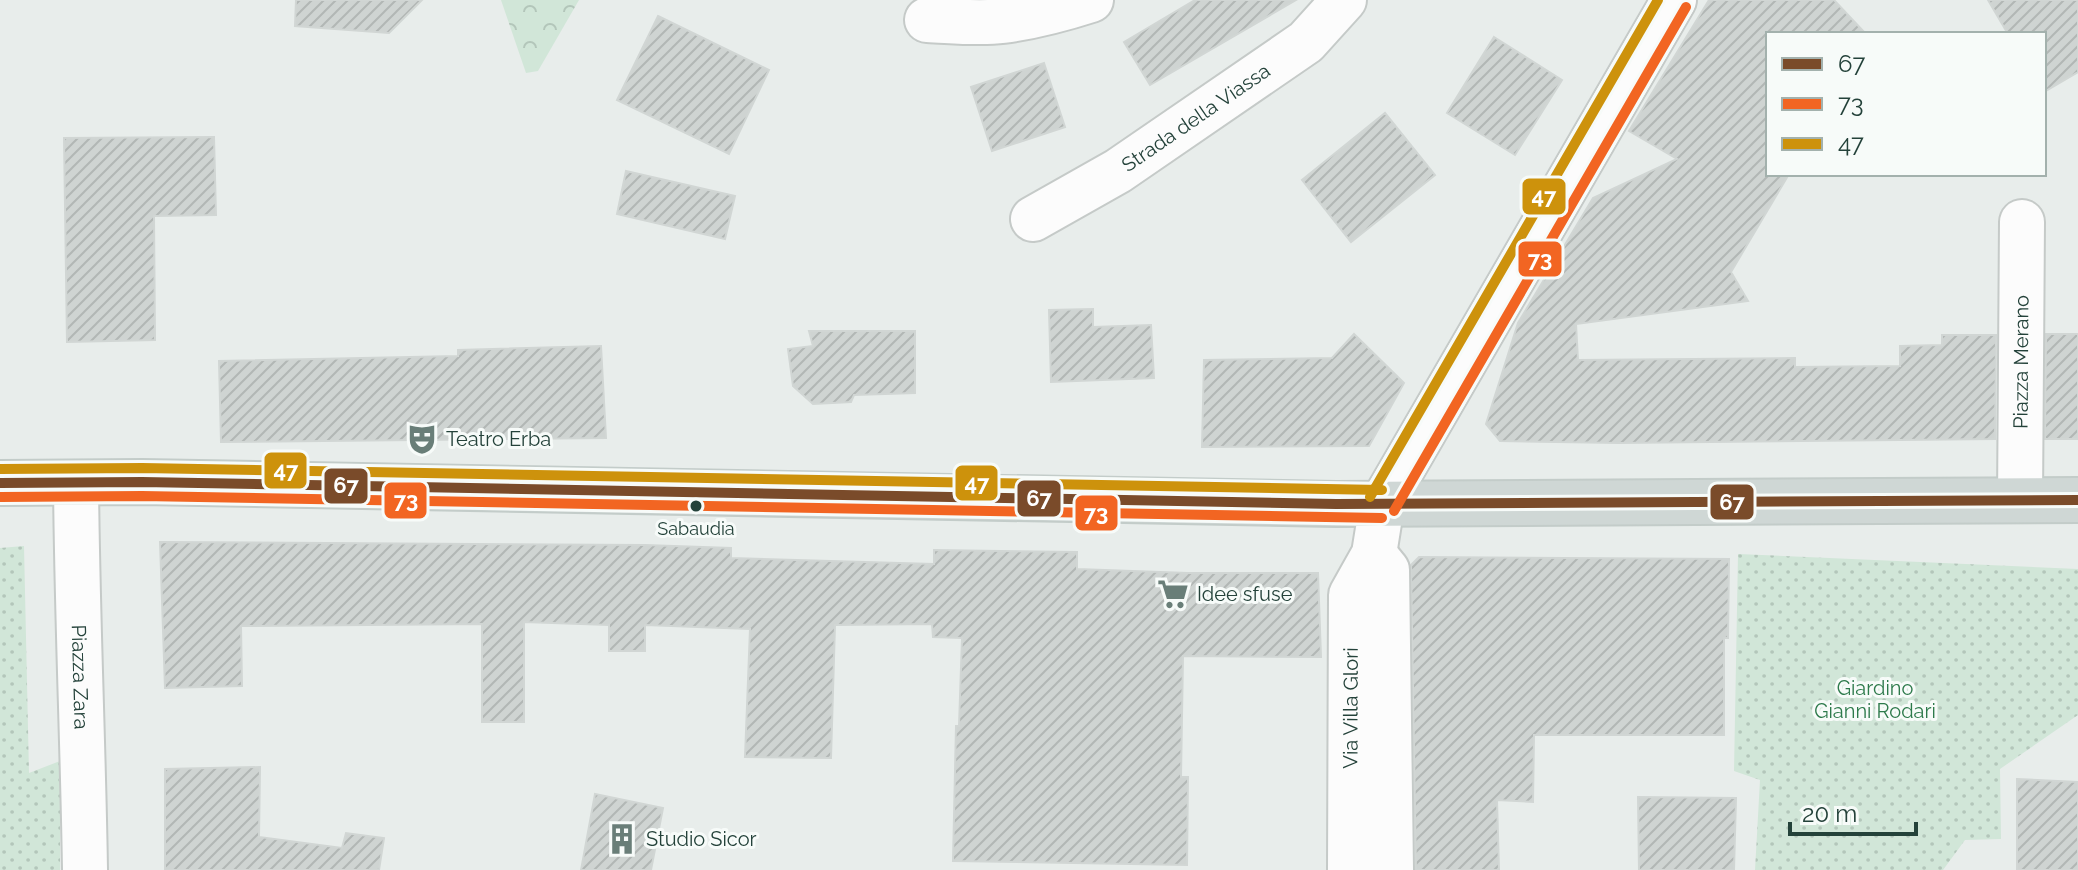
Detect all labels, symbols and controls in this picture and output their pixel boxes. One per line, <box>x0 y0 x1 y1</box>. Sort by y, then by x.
legend <box>1766 32 2046 176</box>
text: 67 <box>1838 49 1865 78</box>
street label: Strada della Viassa <box>1117 58 1275 177</box>
text: 73 <box>1838 89 1864 118</box>
text: 47 <box>1838 129 1864 158</box>
line badge: 47 <box>1521 177 1567 216</box>
text: 47 <box>1532 183 1557 209</box>
line badge: 73 <box>1517 240 1563 278</box>
text: 73 <box>1528 246 1552 272</box>
street label: Piazza Merano <box>2009 295 2033 429</box>
theatre icon: Teatro Erba <box>405 422 439 456</box>
place label: Teatro Erba <box>446 427 551 451</box>
line badge: 47 <box>263 451 308 490</box>
text: 47 <box>274 457 299 483</box>
line badge: 47 <box>954 464 999 502</box>
line badge: 67 <box>323 467 369 505</box>
text: 47 <box>965 470 990 496</box>
text: 67 <box>333 472 360 498</box>
line badge: 67 <box>1016 479 1062 518</box>
line badge: 73 <box>383 481 428 520</box>
line badge: 67 <box>1709 483 1755 521</box>
text: 67 <box>1026 485 1053 511</box>
text: 73 <box>394 487 418 513</box>
text: 67 <box>1719 489 1746 515</box>
line badge: 73 <box>1074 494 1119 532</box>
marker: Sabaudia <box>688 498 704 514</box>
text: 73 <box>1084 500 1108 526</box>
place label: Sabaudia <box>657 518 735 539</box>
supermarket icon: Idee sfuse <box>1156 577 1190 611</box>
place label: Idee sfuse <box>1197 582 1293 606</box>
street label: Piazza Zara <box>67 624 94 730</box>
street label: Via Villa Glori <box>1338 647 1363 769</box>
park label: Giardino Gianni Rodari <box>1814 676 1936 723</box>
scale bar <box>1790 786 1916 836</box>
text: 20 m <box>1802 799 1857 828</box>
building icon: Studio Sicor <box>605 822 639 856</box>
place label: Studio Sicor <box>646 827 757 851</box>

